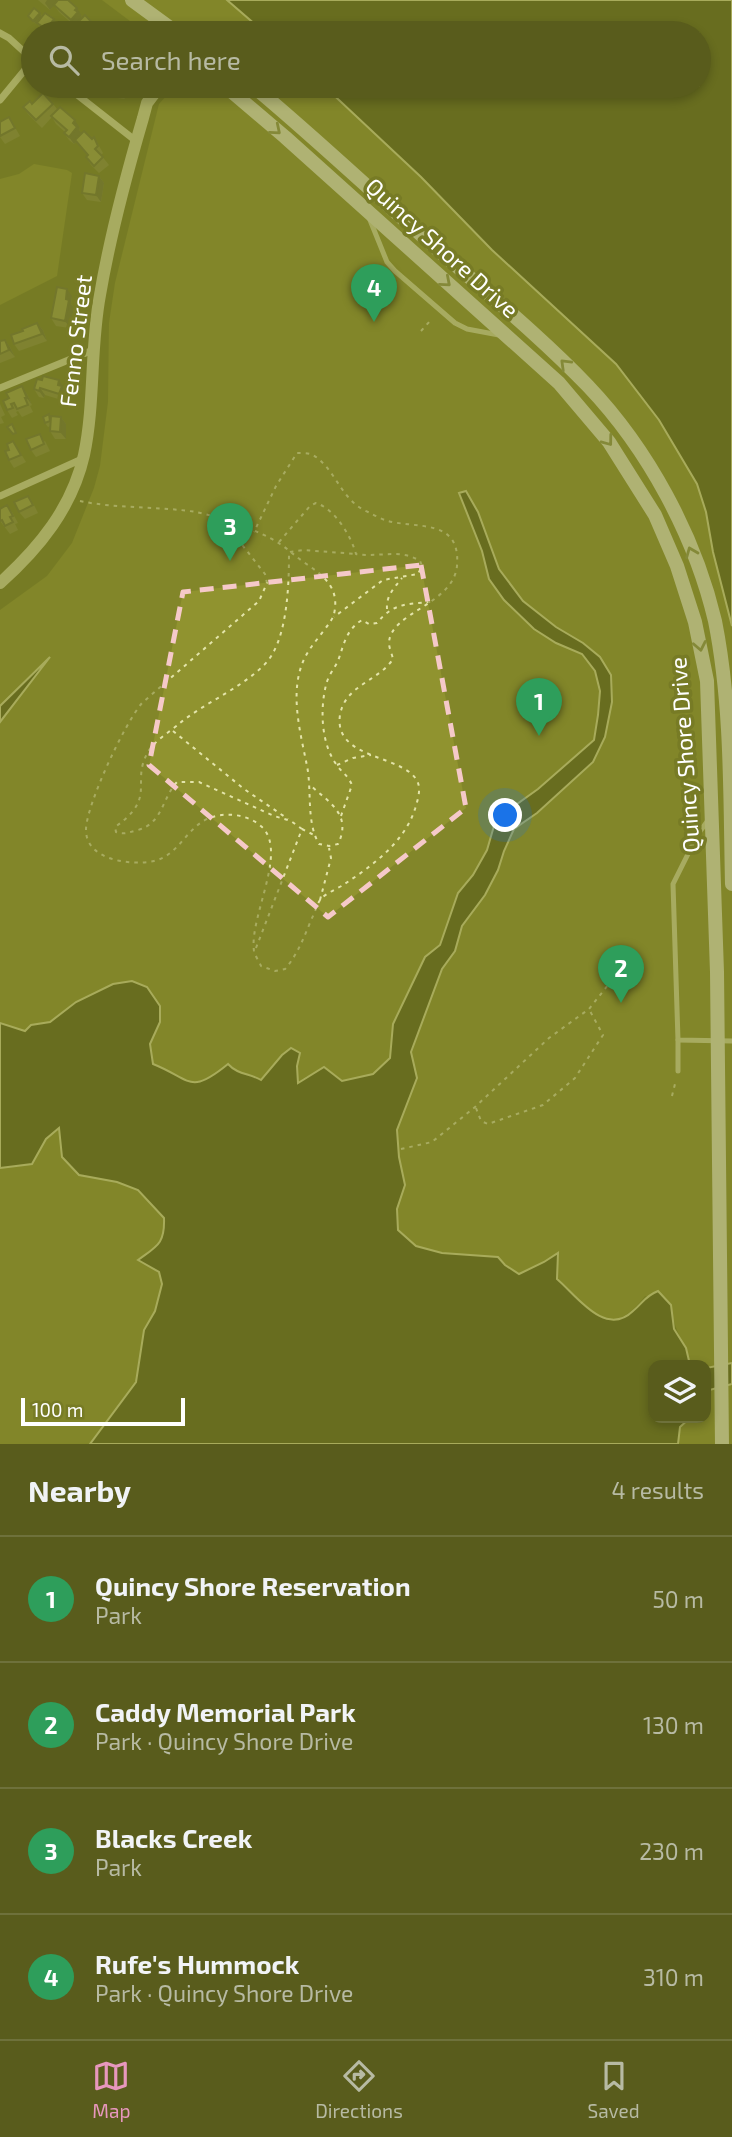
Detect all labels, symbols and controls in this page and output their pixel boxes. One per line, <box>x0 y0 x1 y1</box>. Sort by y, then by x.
search box <box>21 21 711 98</box>
icon: search <box>45 41 83 79</box>
text: Search here <box>101 44 241 75</box>
one-way arrow <box>268 122 281 134</box>
street label: Quincy Shore Drive <box>360 171 525 323</box>
pin: 4 <box>351 264 397 322</box>
street label: Fenno Street <box>53 273 97 409</box>
one-way arrow <box>437 274 450 286</box>
one-way arrow <box>561 360 574 373</box>
one-way arrow <box>600 433 612 445</box>
pin: 3 <box>207 503 253 561</box>
one-way arrow <box>685 546 699 559</box>
one-way arrow <box>692 640 707 652</box>
street label: Quincy Shore Drive <box>663 656 705 854</box>
pin: 1 <box>516 678 562 736</box>
your location <box>488 798 522 832</box>
pin: 2 <box>598 945 644 1003</box>
map controls <box>648 1360 711 1423</box>
button: layers <box>648 1360 711 1423</box>
scale bar <box>21 1395 186 1427</box>
text: 100 m <box>32 1398 83 1421</box>
text: Nearby <box>28 1472 131 1508</box>
text: 4 results <box>612 1476 704 1504</box>
text: Quincy Shore Reservation <box>95 1570 411 1601</box>
text: 1 <box>46 1585 56 1613</box>
text: 50 m <box>653 1585 704 1613</box>
text: Park <box>95 1601 142 1629</box>
text: Caddy Memorial Park <box>95 1696 356 1727</box>
text: 2 <box>44 1711 58 1739</box>
text: 130 m <box>643 1711 704 1739</box>
text: Park · Quincy Shore Drive <box>95 1727 353 1755</box>
text: Blacks Creek <box>95 1822 252 1853</box>
text: 3 <box>44 1837 58 1865</box>
text: 230 m <box>639 1837 704 1865</box>
text: Park <box>95 1853 142 1881</box>
text: Rufe's Hummock <box>95 1948 299 1979</box>
text: 4 <box>44 1963 58 1991</box>
text: 310 m <box>643 1963 704 1991</box>
text: Park · Quincy Shore Drive <box>95 1979 353 2007</box>
tab: Map <box>92 2057 130 2122</box>
tab: Directions <box>315 2057 403 2122</box>
tab: Saved <box>587 2057 640 2122</box>

